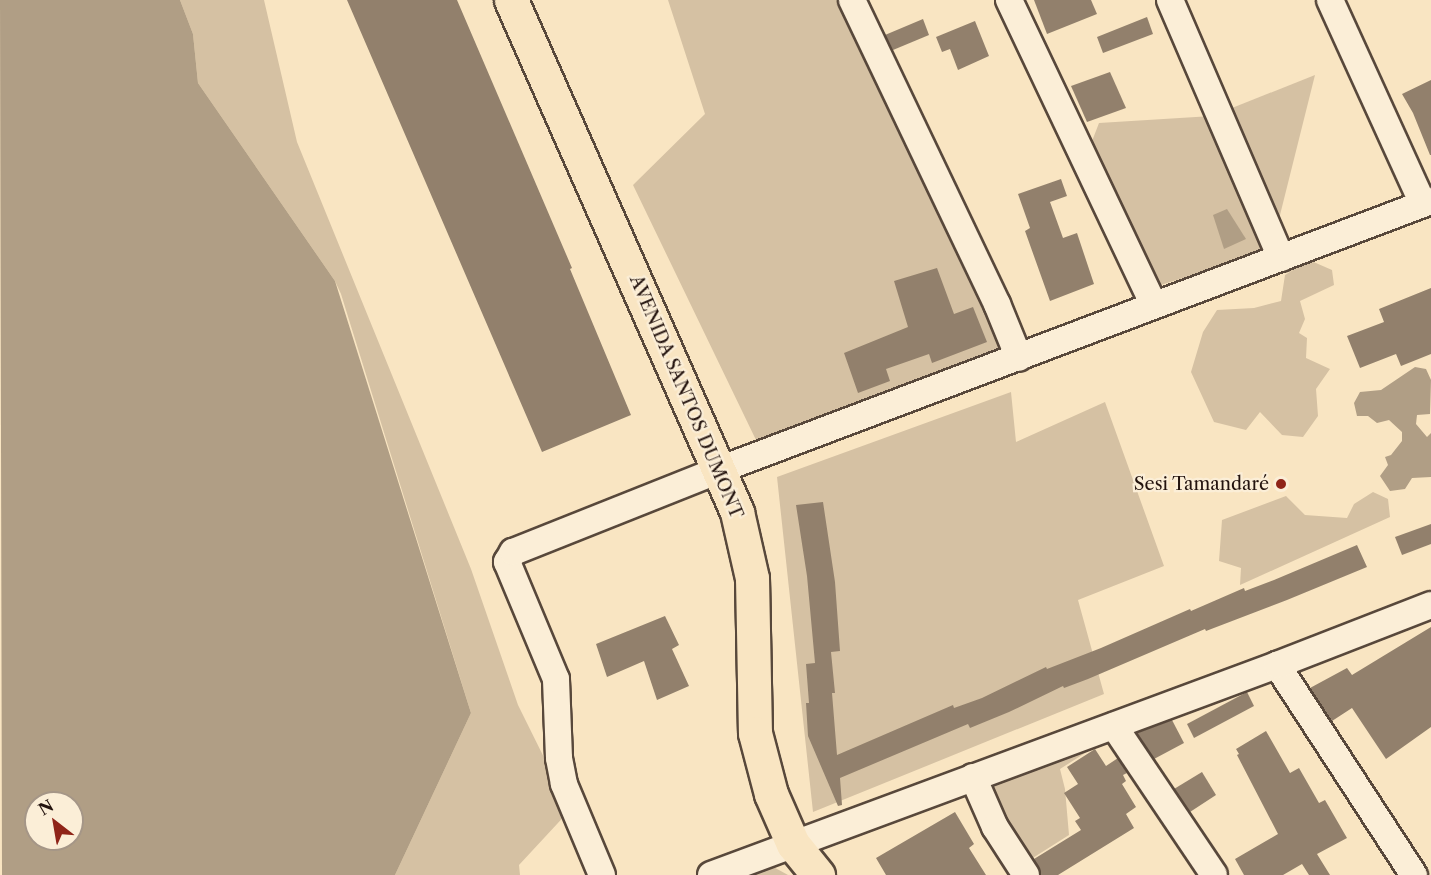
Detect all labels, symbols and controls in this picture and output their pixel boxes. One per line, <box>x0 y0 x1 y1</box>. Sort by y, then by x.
street label: AVENIDA SANTOS DUMONT <box>625 272 747 522</box>
place label: Sesi Tamandaré <box>1133 473 1269 495</box>
marker: Sesi Tamandaré <box>1274 477 1288 491</box>
north arrow <box>24 791 84 851</box>
text: N <box>35 795 57 819</box>

